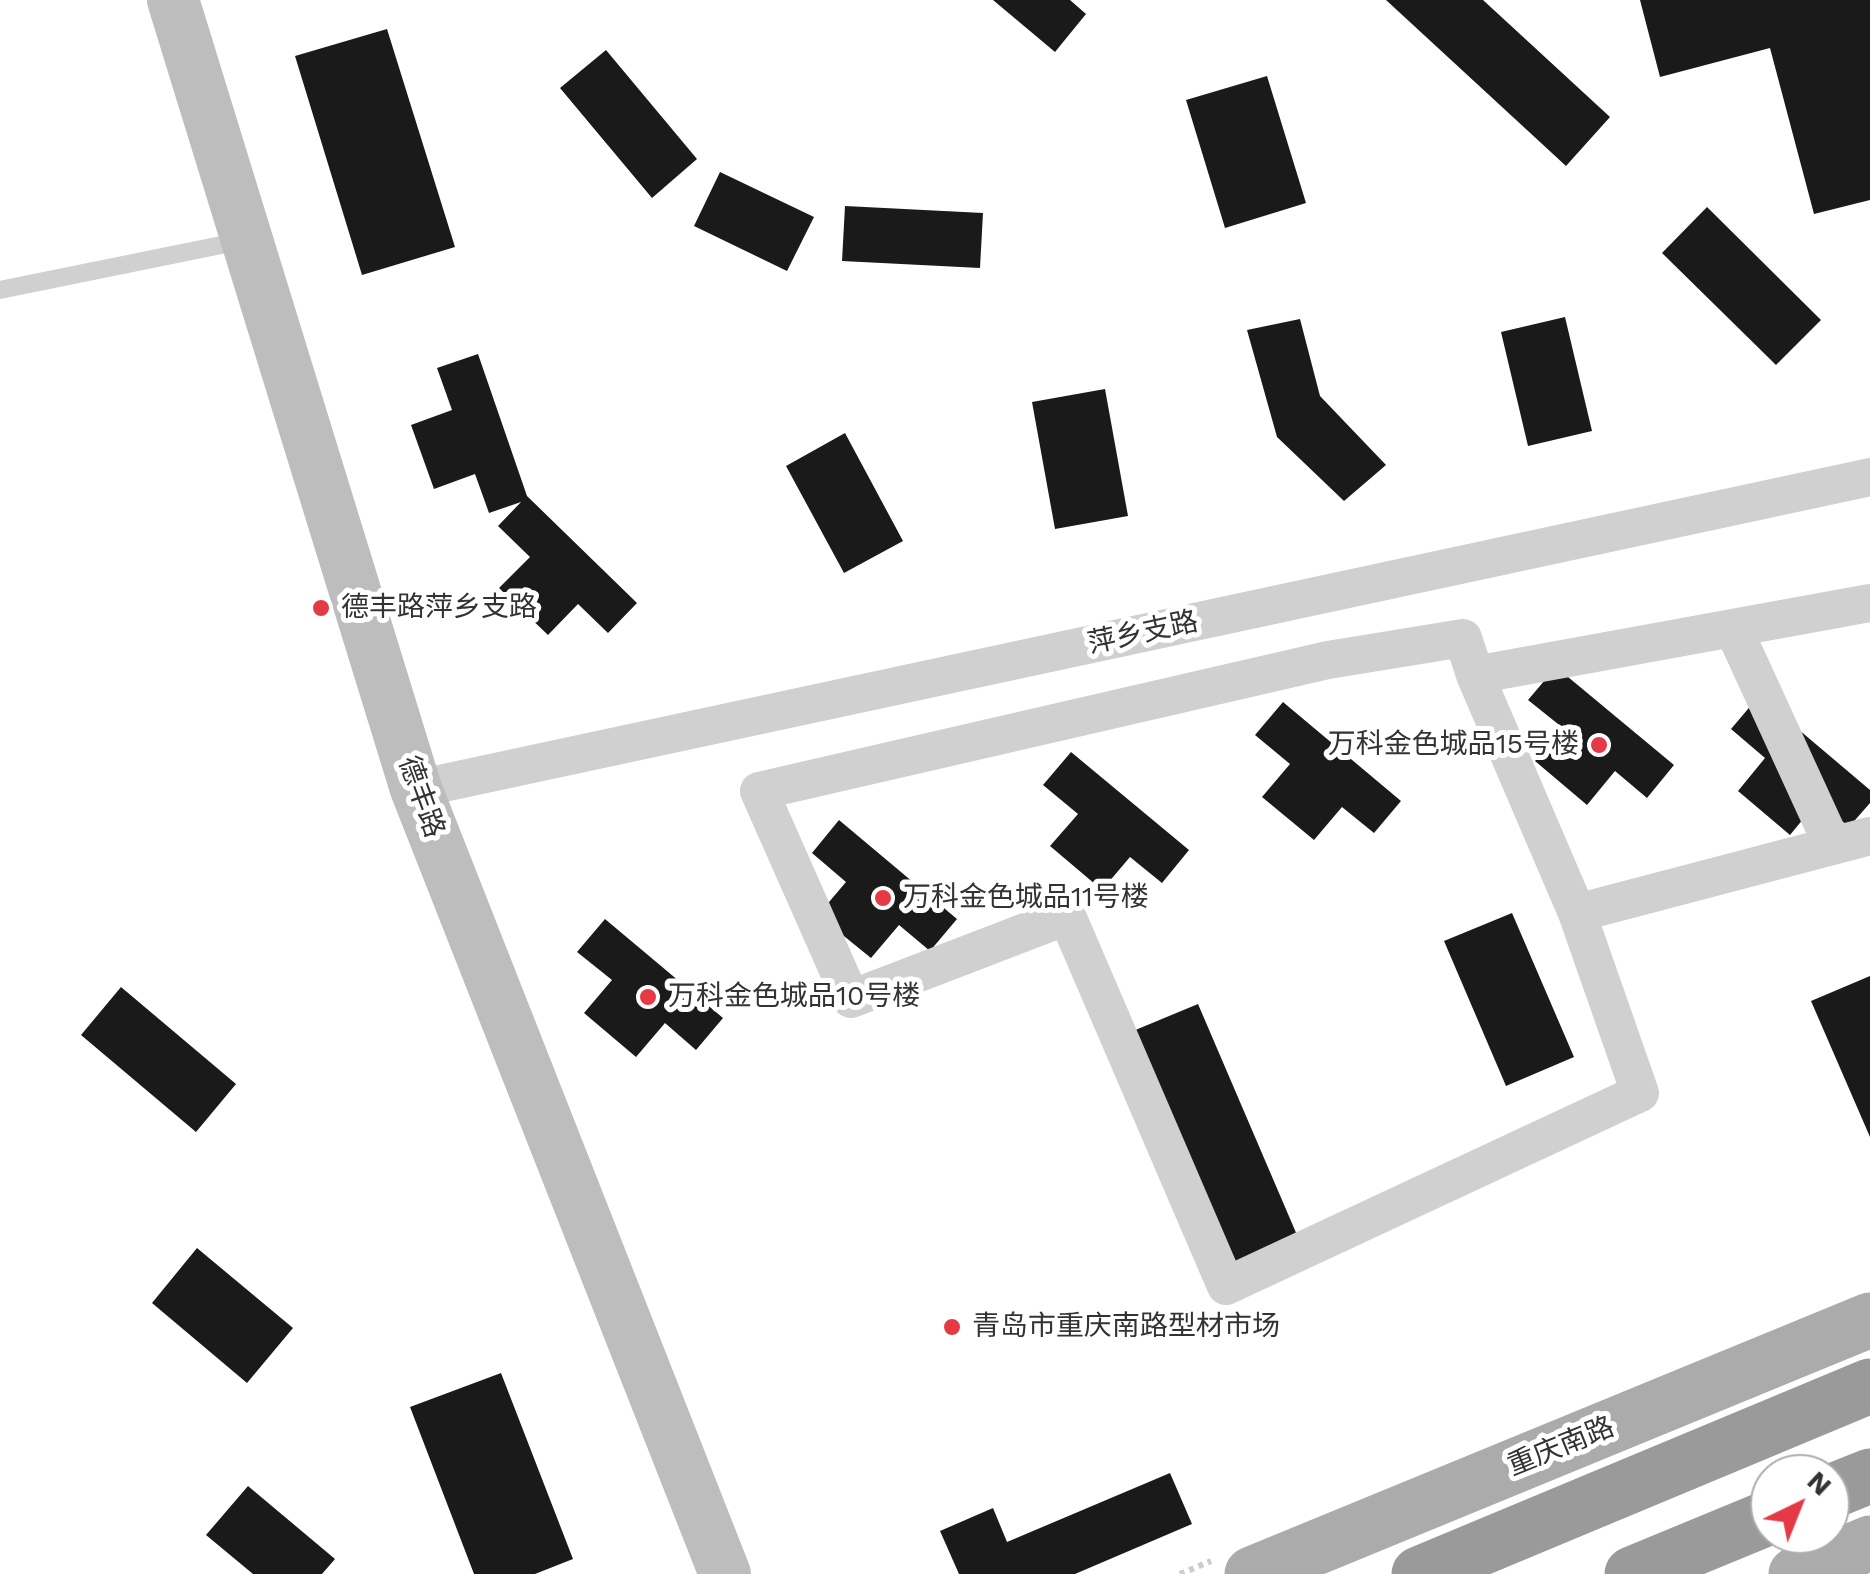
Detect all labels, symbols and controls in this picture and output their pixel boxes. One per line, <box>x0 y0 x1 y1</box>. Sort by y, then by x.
place label: 德丰路萍乡支路 <box>341 591 537 625</box>
marker: 德丰路萍乡支路 <box>310 597 332 619</box>
street label: 萍乡支路 <box>1085 605 1201 661</box>
place label: 万科金色城品15号楼 <box>1328 728 1579 762</box>
marker: 万科金色城品15号楼 <box>1588 734 1610 756</box>
street label: 德丰路 <box>391 752 451 842</box>
place label: 万科金色城品11号楼 <box>903 881 1149 915</box>
marker: 万科金色城品11号楼 <box>872 887 894 909</box>
place label: 万科金色城品10号楼 <box>668 980 920 1014</box>
marker: 万科金色城品10号楼 <box>637 986 659 1008</box>
place label: 青岛市重庆南路型材市场 <box>972 1310 1280 1344</box>
marker: 青岛市重庆南路型材市场 <box>941 1316 963 1338</box>
street label: 重庆南路 <box>1503 1410 1619 1484</box>
north arrow <box>1750 1454 1850 1554</box>
text: N <box>1801 1464 1838 1502</box>

